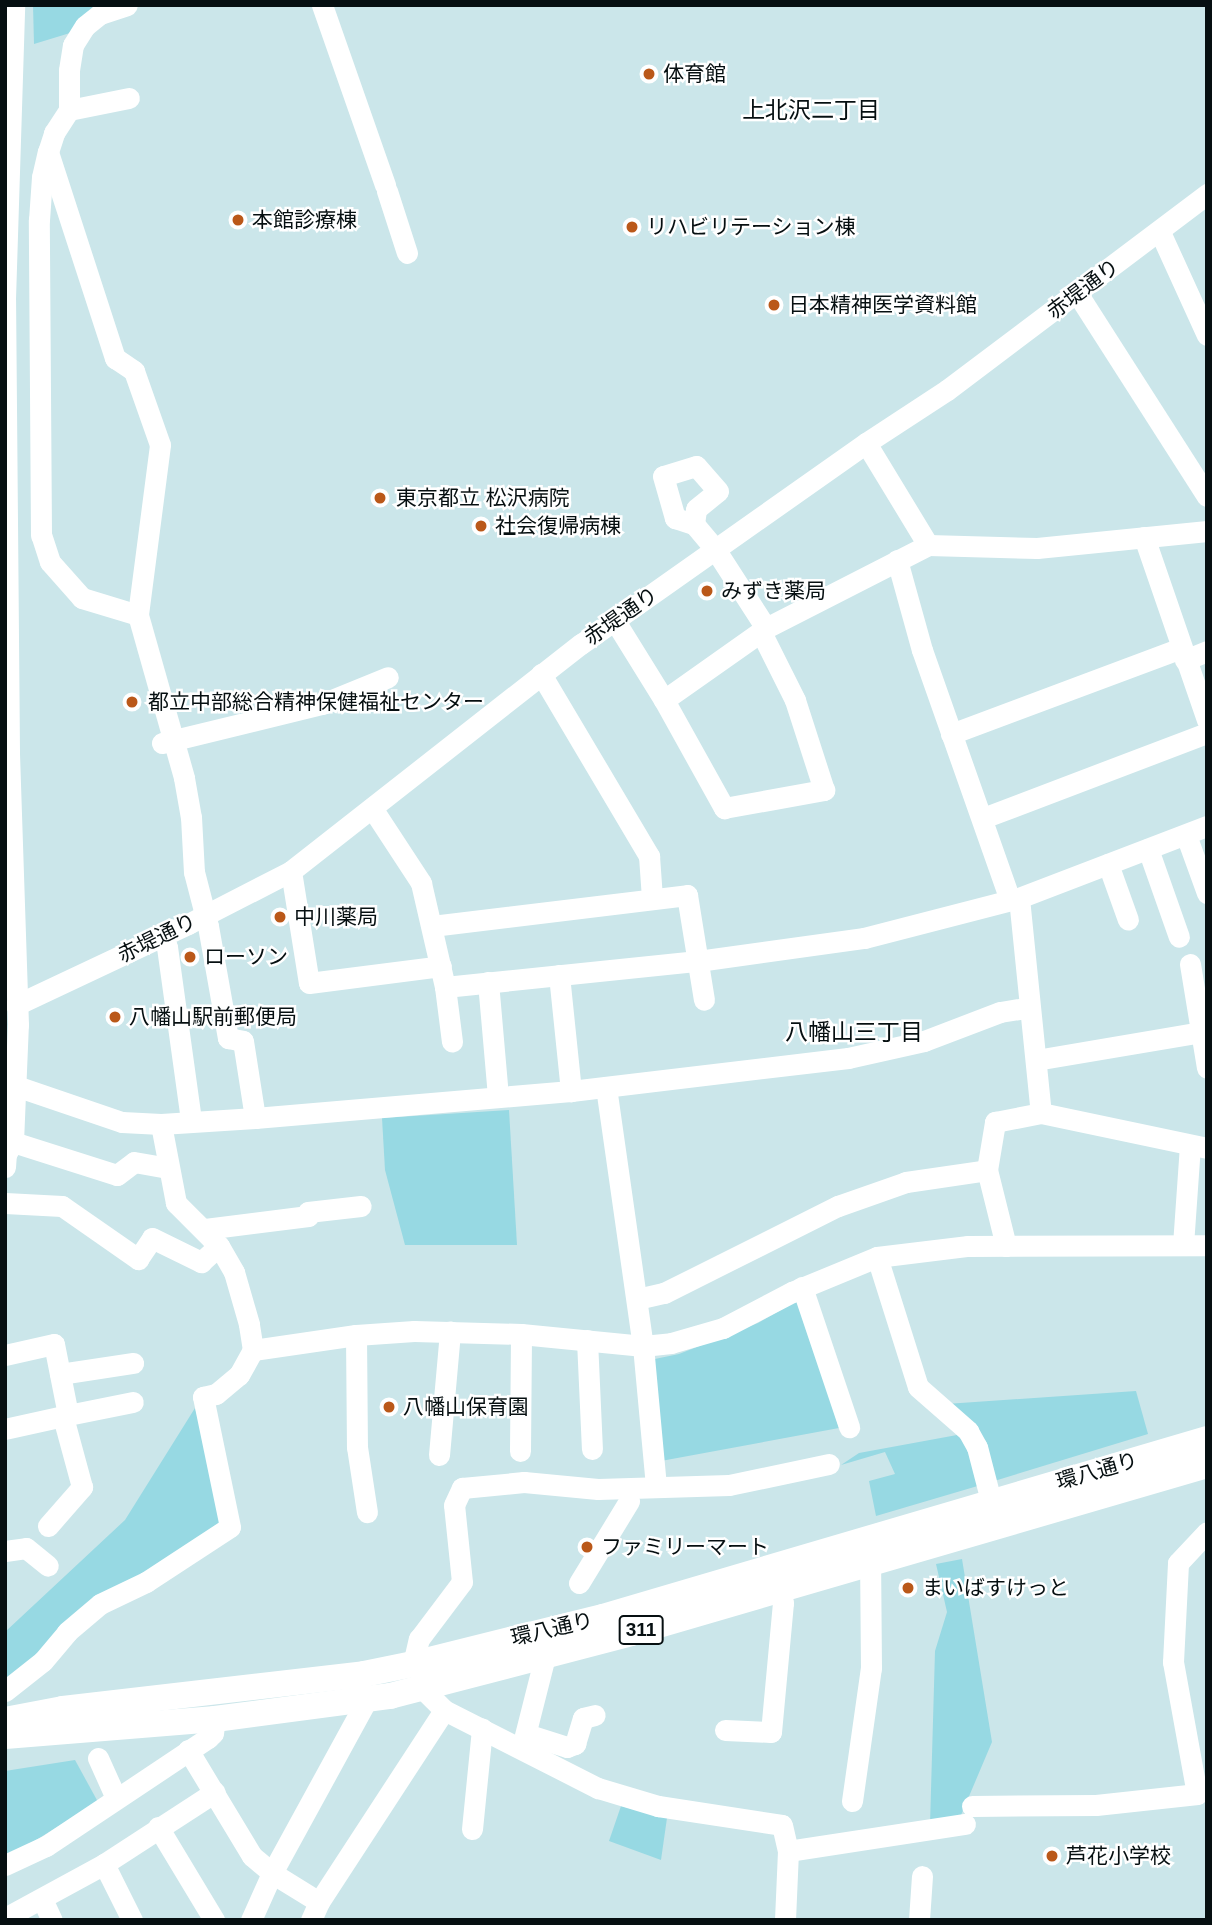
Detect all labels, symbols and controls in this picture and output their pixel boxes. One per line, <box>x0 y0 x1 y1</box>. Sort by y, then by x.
place label: 体育館 <box>663 61 726 87</box>
marker: 体育館 <box>641 66 657 82</box>
district label: 上北沢二丁目 <box>742 96 880 124</box>
place label: 本館診療棟 <box>252 207 357 233</box>
marker: 本館診療棟 <box>230 212 246 228</box>
place label: リハビリテーション棟 <box>646 214 856 240</box>
marker: リハビリテーション棟 <box>624 219 640 235</box>
street label: 赤堤通り <box>1042 254 1124 324</box>
place label: 日本精神医学資料館 <box>788 292 977 318</box>
marker: 日本精神医学資料館 <box>766 297 782 313</box>
place label: 東京都立 松沢病院 <box>396 485 570 511</box>
marker: 東京都立 松沢病院 <box>370 488 390 508</box>
place label: 社会復帰病棟 <box>495 513 621 539</box>
marker: 社会復帰病棟 <box>473 518 489 534</box>
place label: みずき薬局 <box>721 578 826 604</box>
street label: 赤堤通り <box>579 582 663 650</box>
marker: みずき薬局 <box>699 583 715 599</box>
place label: 都立中部総合精神保健福祉センター <box>148 689 484 715</box>
marker: 都立中部総合精神保健福祉センター <box>122 692 142 712</box>
place label: 中川薬局 <box>294 904 378 930</box>
street label: 赤堤通り <box>114 908 200 968</box>
marker: 中川薬局 <box>272 909 288 925</box>
place label: ローソン <box>204 944 288 970</box>
marker: ローソン <box>182 949 198 965</box>
place label: 八幡山駅前郵便局 <box>129 1004 297 1030</box>
marker: 八幡山駅前郵便局 <box>107 1009 123 1025</box>
district label: 八幡山三丁目 <box>785 1018 923 1046</box>
place label: 八幡山保育園 <box>403 1394 529 1420</box>
marker: 八幡山保育園 <box>381 1399 397 1415</box>
street label: 環八通り <box>1053 1447 1141 1495</box>
place label: ファミリーマート <box>601 1534 769 1560</box>
marker: ファミリーマート <box>579 1539 595 1555</box>
place label: まいばすけっと <box>922 1575 1069 1601</box>
marker: まいばすけっと <box>900 1580 916 1596</box>
street label: 環八通り <box>508 1607 596 1651</box>
road number: 311 <box>618 1614 664 1646</box>
place label: 芦花小学校 <box>1066 1843 1171 1869</box>
marker: 芦花小学校 <box>1044 1848 1060 1864</box>

